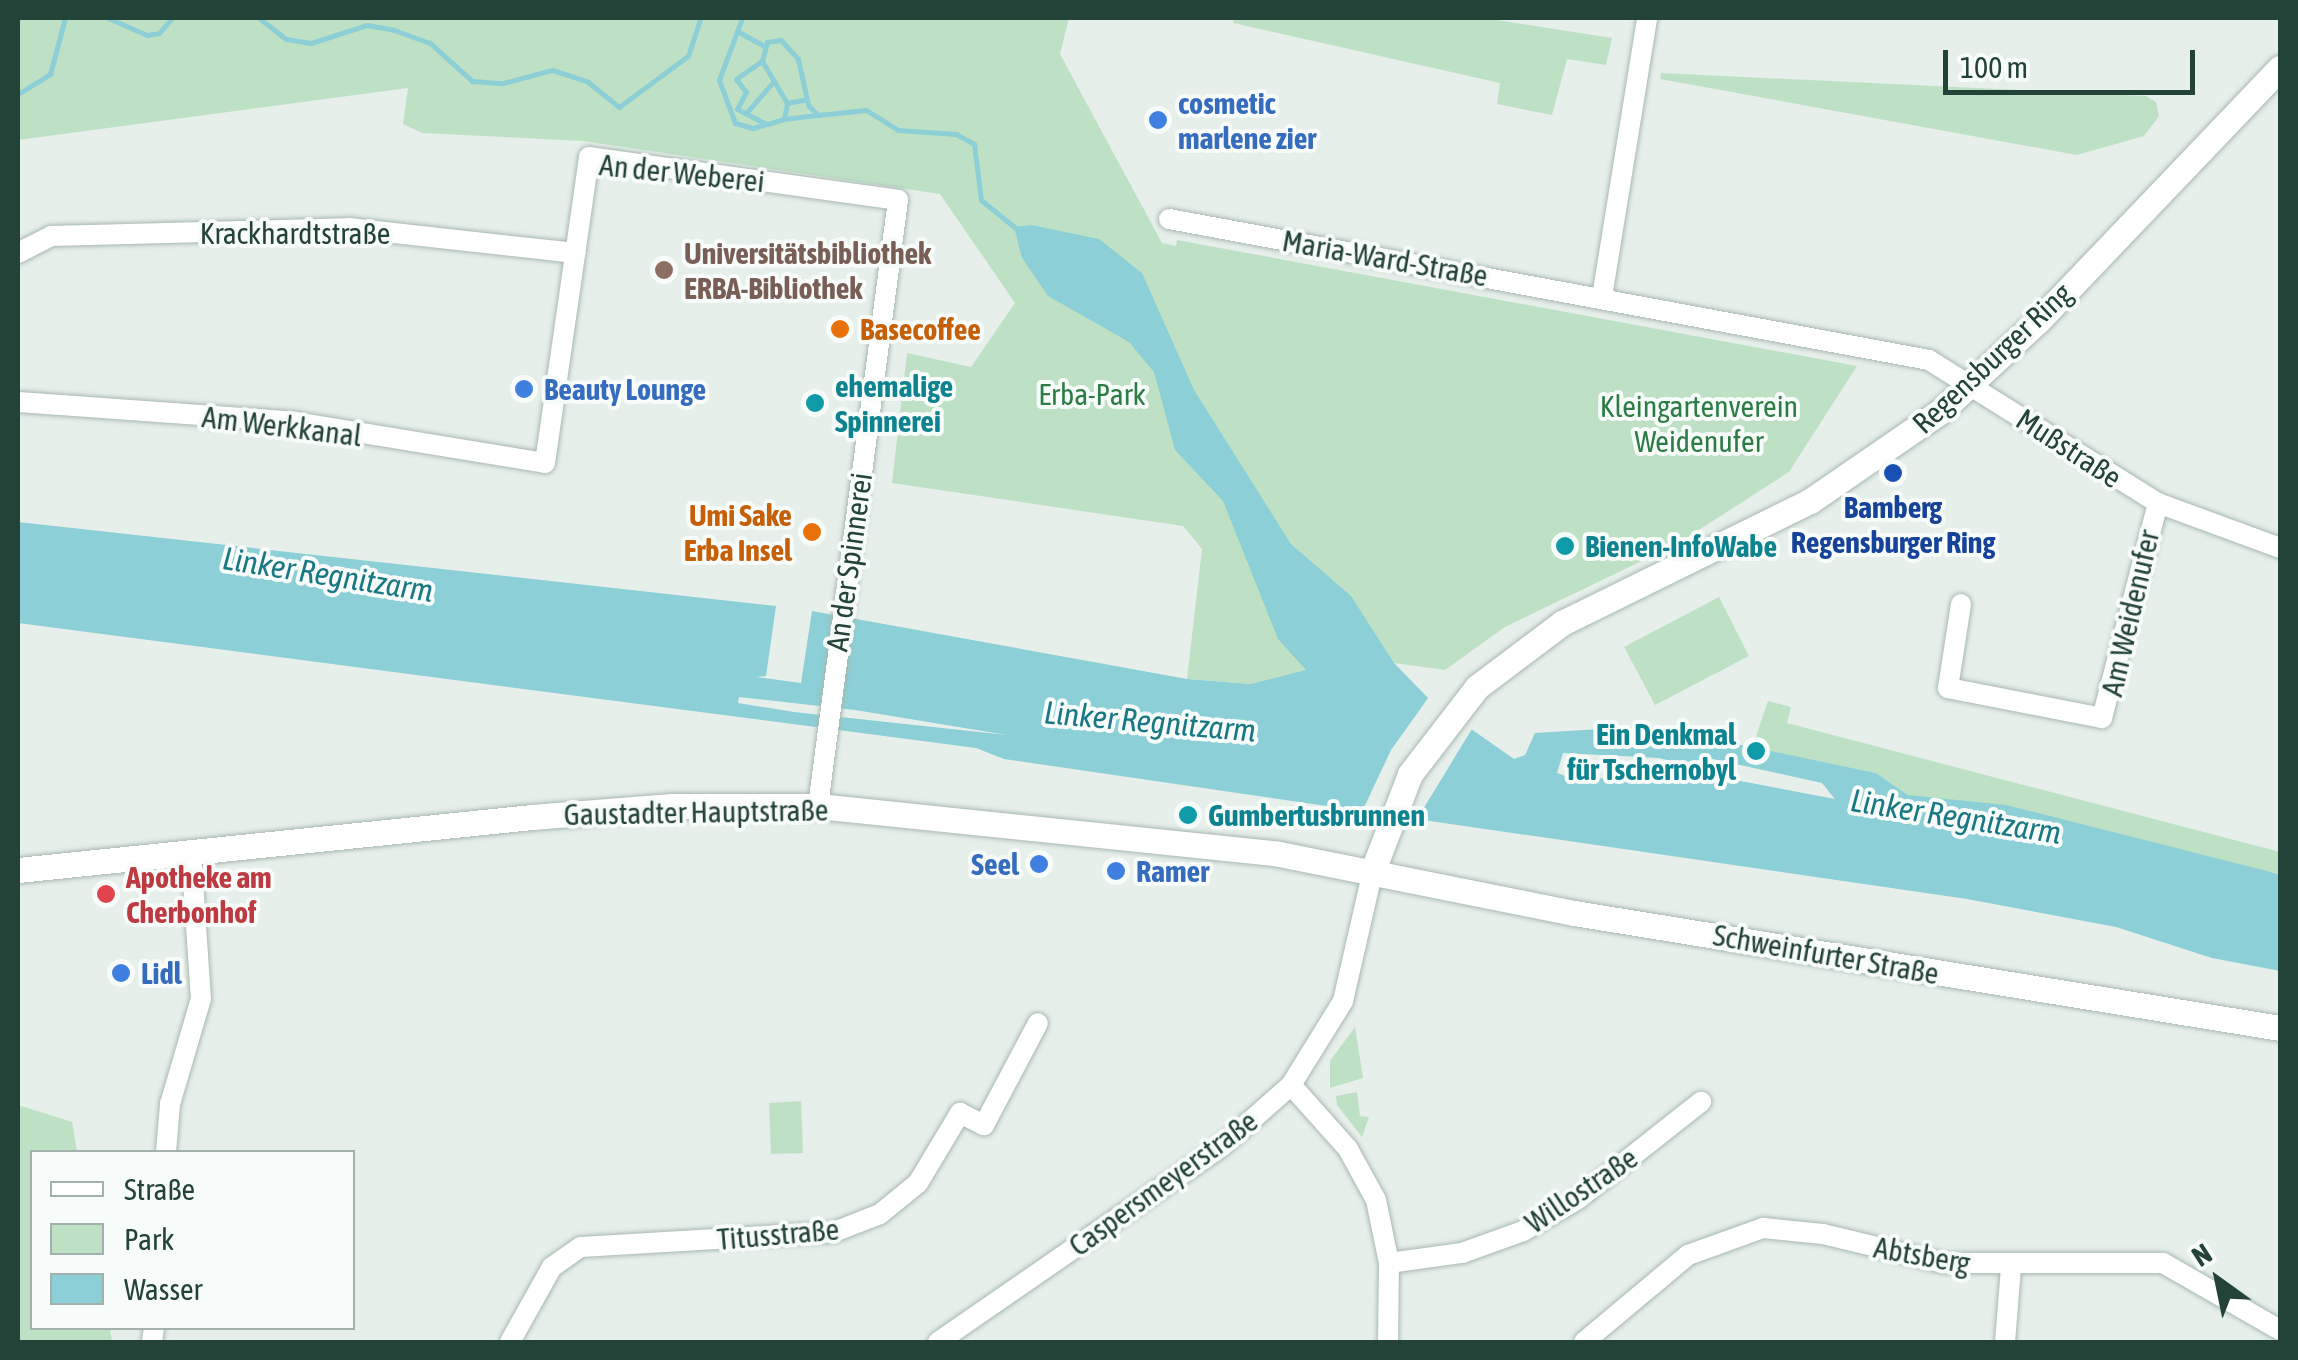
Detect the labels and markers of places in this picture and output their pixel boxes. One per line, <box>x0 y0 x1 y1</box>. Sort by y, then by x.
place label: cosmetic marlene zier <box>1178 85 1316 156</box>
marker: cosmetic marlene zier <box>1147 109 1169 131</box>
place label: Universitätsbibliothek ERBA-Bibliothek <box>684 235 931 306</box>
marker: Universitätsbibliothek ERBA-Bibliothek <box>653 259 675 281</box>
place label: Basecoffee <box>860 311 981 347</box>
marker: Basecoffee <box>829 318 851 340</box>
place label: ehemalige Spinnerei <box>835 368 953 438</box>
place label: Beauty Lounge <box>544 371 706 407</box>
marker: Beauty Lounge <box>513 378 535 400</box>
marker: ehemalige Spinnerei <box>804 392 826 414</box>
marker: Bamberg Regensburger Ring <box>1882 462 1904 484</box>
place label: Bamberg Regensburger Ring <box>1791 489 1995 560</box>
place label: Umi Sake Erba Insel <box>684 497 792 568</box>
marker: Umi Sake Erba Insel <box>801 521 823 543</box>
place label: Bienen-InfoWabe <box>1585 528 1777 564</box>
marker: Bienen-InfoWabe <box>1554 535 1576 557</box>
place label: Ein Denkmal für Tschernobyl <box>1567 716 1736 786</box>
marker: Ein Denkmal für Tschernobyl <box>1745 740 1767 762</box>
place label: Gumbertusbrunnen <box>1208 797 1425 833</box>
marker: Gumbertusbrunnen <box>1177 804 1199 826</box>
place label: Seel <box>971 846 1019 882</box>
marker: Seel <box>1028 853 1050 875</box>
place label: Ramer <box>1136 853 1209 889</box>
place label: Apotheke am Cherbonhof <box>126 859 272 930</box>
marker: Ramer <box>1105 860 1127 882</box>
marker: Apotheke am Cherbonhof <box>95 883 117 905</box>
place label: Lidl <box>141 955 182 991</box>
marker: Lidl <box>110 962 132 984</box>

